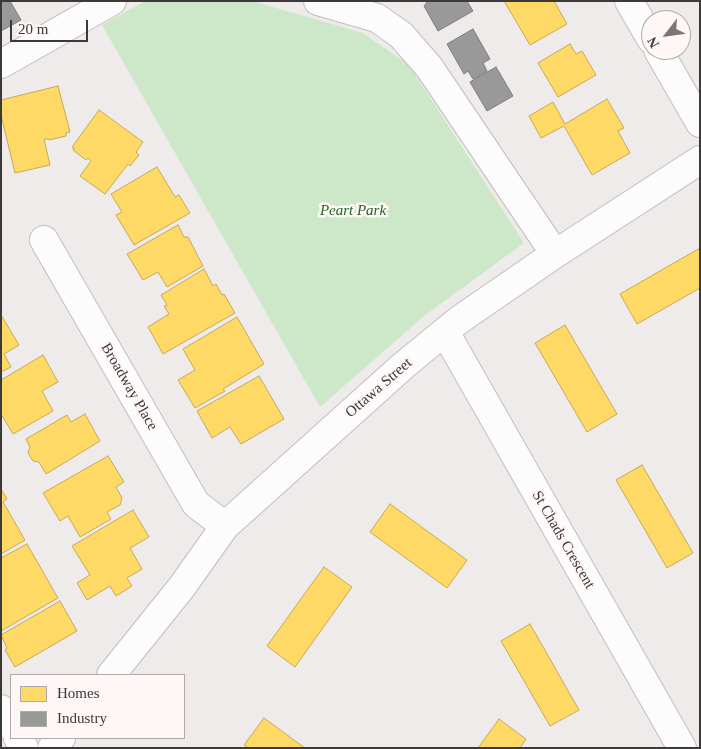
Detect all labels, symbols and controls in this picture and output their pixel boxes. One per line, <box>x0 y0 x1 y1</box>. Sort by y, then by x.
scale bar <box>12 10 90 42</box>
north arrow <box>641 10 691 60</box>
text: 20 m <box>18 21 48 37</box>
text: N <box>644 34 662 50</box>
park label: Peart Park <box>320 202 386 220</box>
street label: Broadway Place <box>97 340 161 434</box>
street label: Ottawa Street <box>342 354 416 422</box>
street label: St Chads Crescent <box>528 488 598 592</box>
legend <box>10 674 185 739</box>
text: Homes <box>57 685 100 701</box>
text: Industry <box>57 710 107 726</box>

